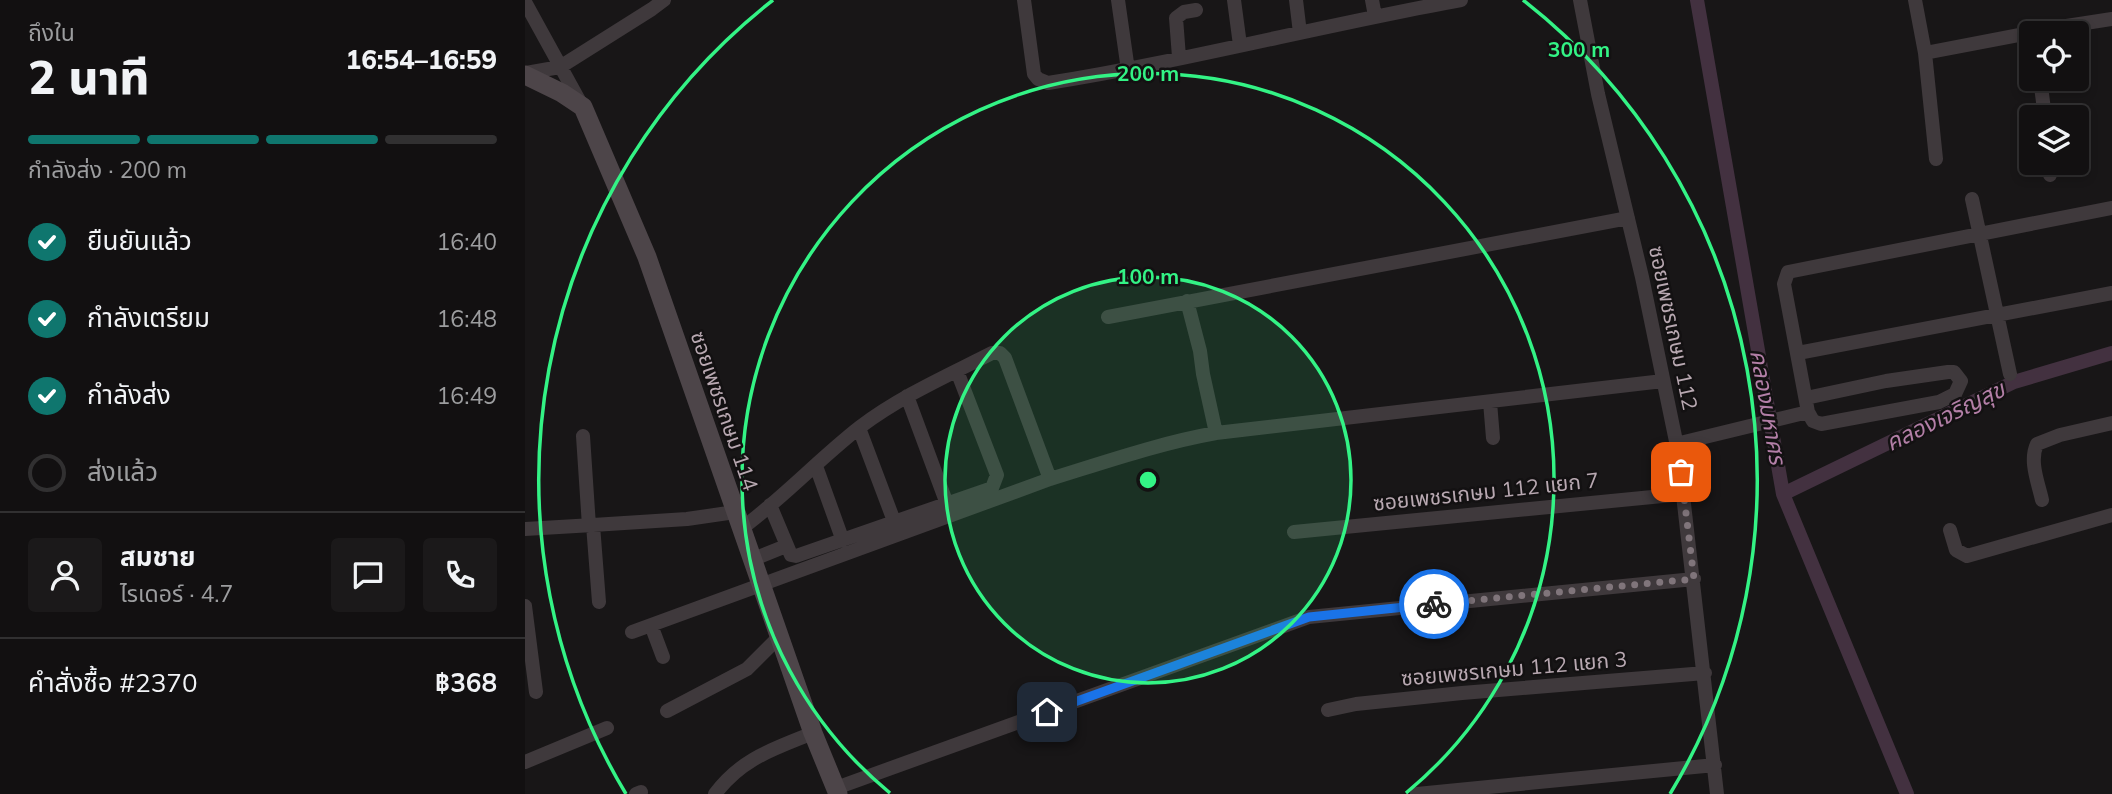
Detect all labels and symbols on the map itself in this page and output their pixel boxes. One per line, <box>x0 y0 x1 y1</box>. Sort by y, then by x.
text: 300 m <box>1548 36 1610 62</box>
text: 200 m <box>1117 60 1179 86</box>
street label: ซอยเพชรเกษม 112 <box>1644 244 1704 412</box>
text: 100 m <box>1117 263 1179 289</box>
street label: ซอยเพชรเกษม 114 <box>685 328 765 494</box>
water label: คลองมหาศร <box>1744 348 1793 468</box>
water label: คลองเจริญสุข <box>1880 374 2010 457</box>
pin <box>1651 442 1711 502</box>
street label: ซอยเพชรเกษม 112 แยก 7 <box>1372 466 1600 516</box>
centre of rings <box>1136 468 1160 492</box>
courier <box>1399 569 1469 639</box>
street label: ซอยเพชรเกษม 112 แยก 3 <box>1400 645 1628 691</box>
pin <box>1017 682 1077 742</box>

